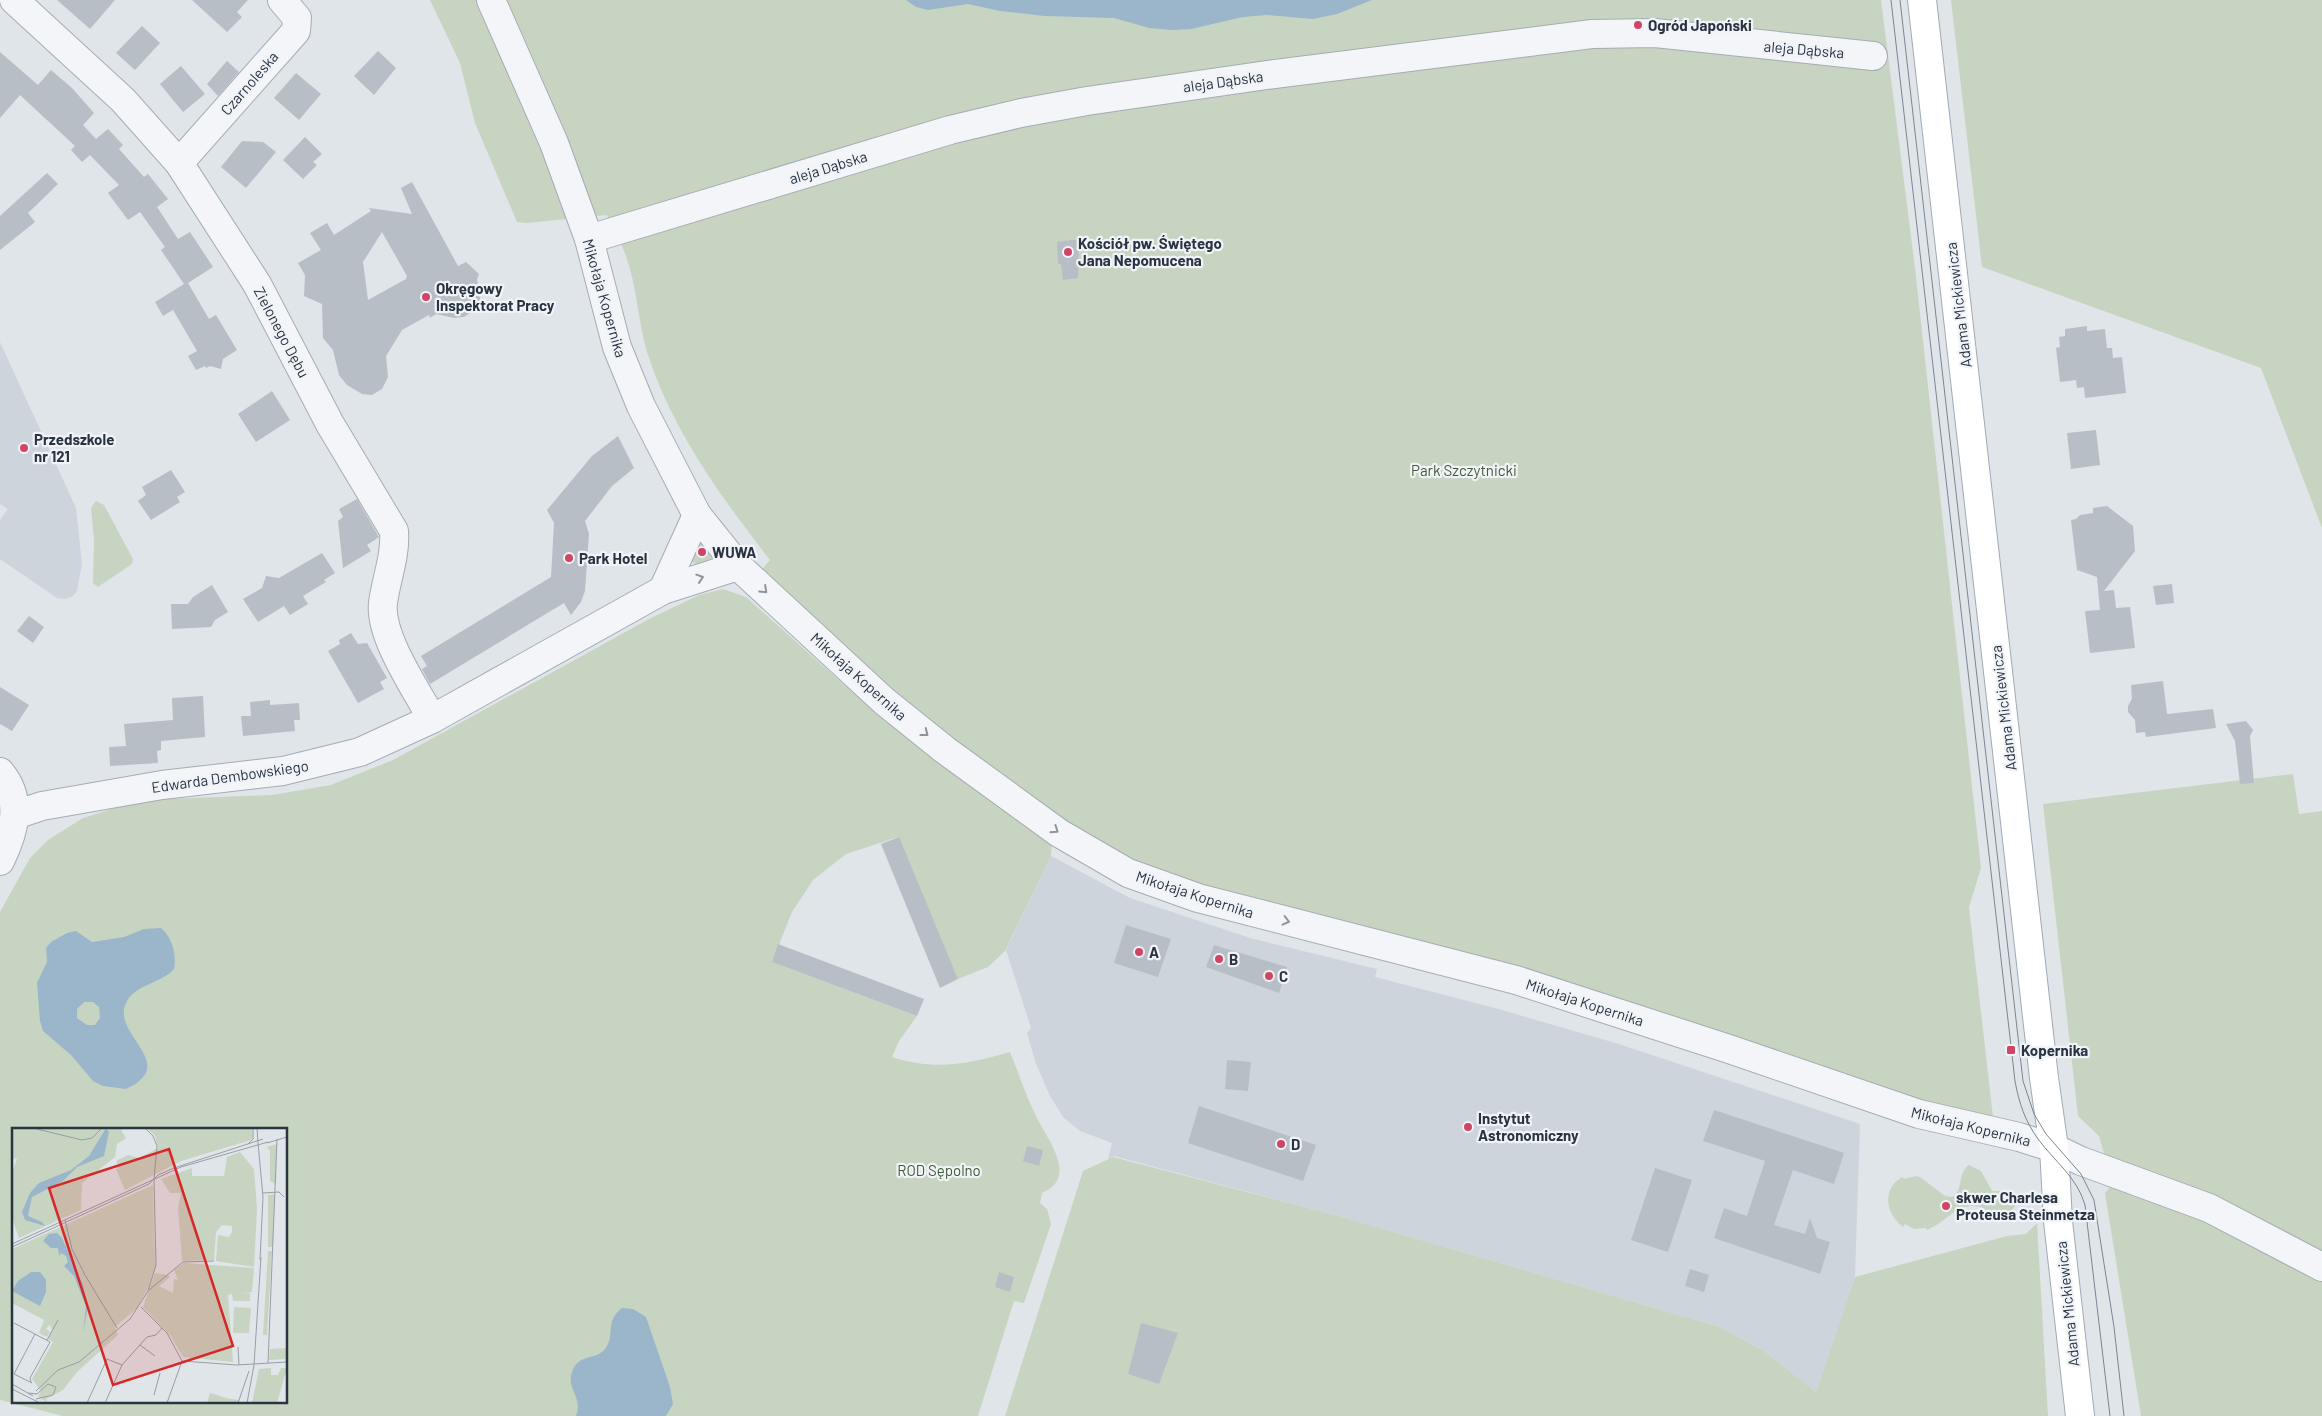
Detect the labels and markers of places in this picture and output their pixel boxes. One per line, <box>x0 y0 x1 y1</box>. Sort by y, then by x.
place label: Ogród Japoński <box>1648 16 1752 34</box>
marker: Ogród Japoński <box>1632 19 1644 31</box>
place label: Kościół pw. Świętego Jana Nepomucena <box>1078 234 1222 269</box>
marker: Kościół pw. Świętego Jana Nepomucena <box>1062 246 1074 258</box>
place label: Okręgowy Inspektorat Pracy <box>436 279 555 314</box>
marker: Okręgowy Inspektorat Pracy <box>420 291 432 303</box>
place label: Przedszkole nr 121 <box>34 430 114 465</box>
marker: Przedszkole nr 121 <box>18 442 30 454</box>
place label: WUWA <box>712 543 756 561</box>
marker: WUWA <box>696 546 708 558</box>
place label: Park Hotel <box>579 549 648 567</box>
marker: Park Hotel <box>563 552 575 564</box>
place label: A <box>1149 943 1159 961</box>
marker: A <box>1133 946 1145 958</box>
place label: B <box>1229 950 1238 968</box>
marker: B <box>1213 953 1225 965</box>
place label: C <box>1279 967 1288 985</box>
marker: C <box>1263 970 1275 982</box>
place label: Kopernika <box>2021 1041 2088 1059</box>
marker: Kopernika <box>2005 1044 2017 1056</box>
place label: Instytut Astronomiczny <box>1478 1109 1579 1144</box>
marker: Instytut Astronomiczny <box>1462 1121 1474 1133</box>
place label: D <box>1291 1135 1300 1153</box>
marker: D <box>1275 1138 1287 1150</box>
place label: skwer Charlesa Proteusa Steinmetza <box>1956 1188 2095 1223</box>
marker: skwer Charlesa Proteusa Steinmetza <box>1940 1200 1952 1212</box>

